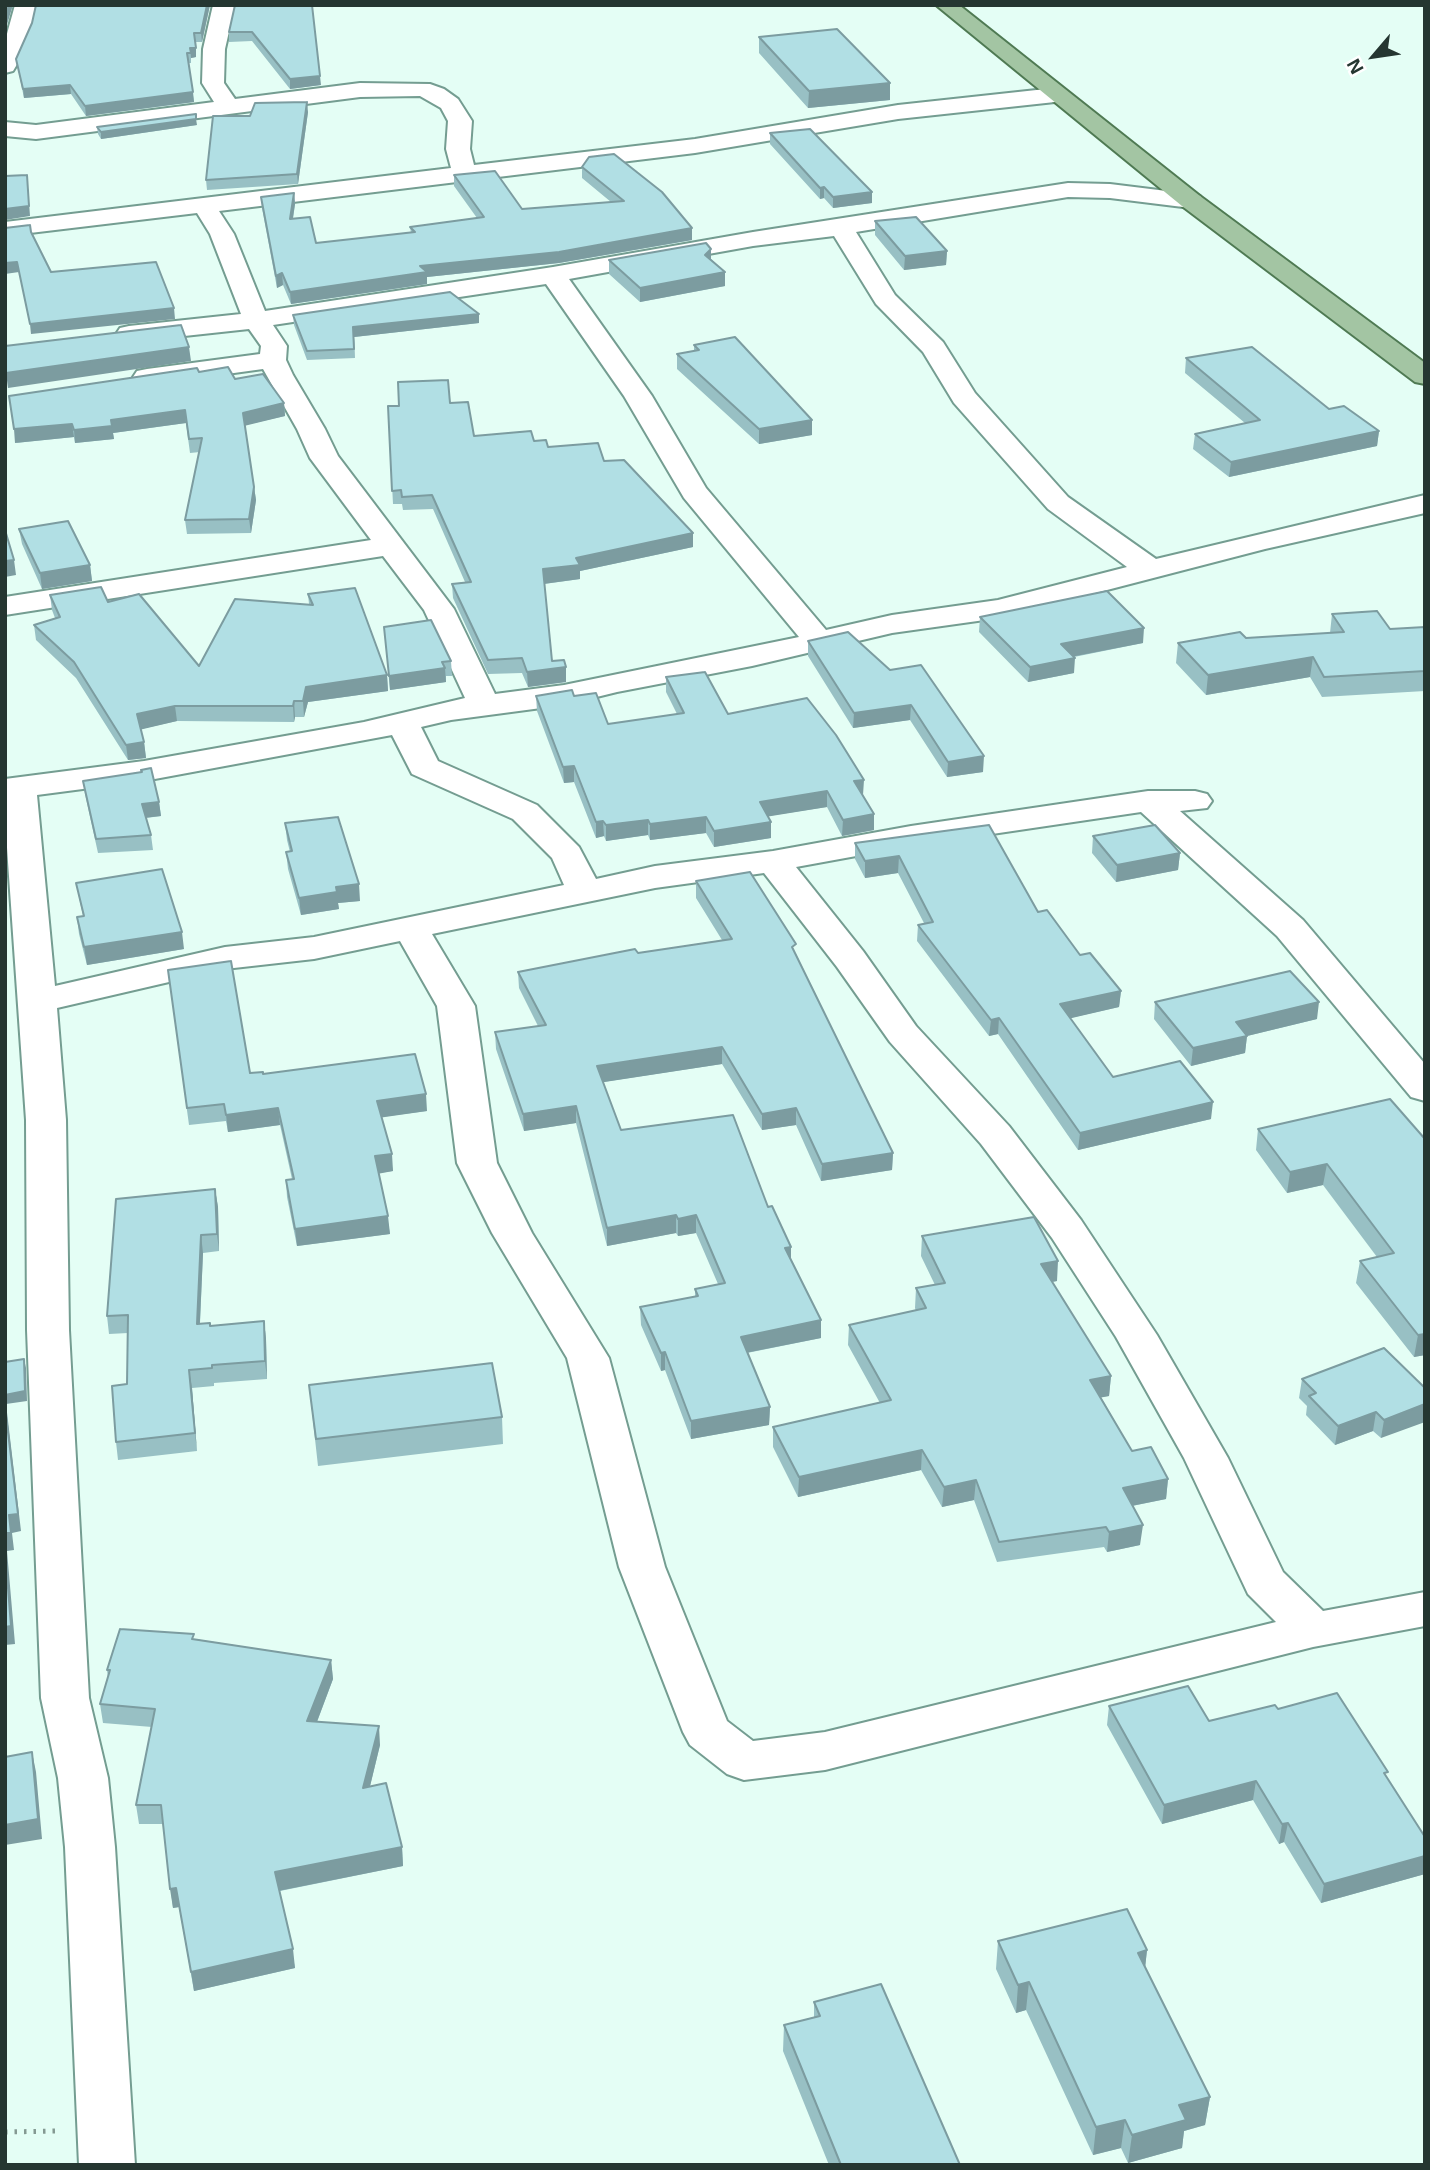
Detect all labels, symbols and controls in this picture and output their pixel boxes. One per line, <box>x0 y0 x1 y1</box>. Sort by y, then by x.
north arrow <box>1339 21 1409 91</box>
text: N <box>1343 55 1368 78</box>

